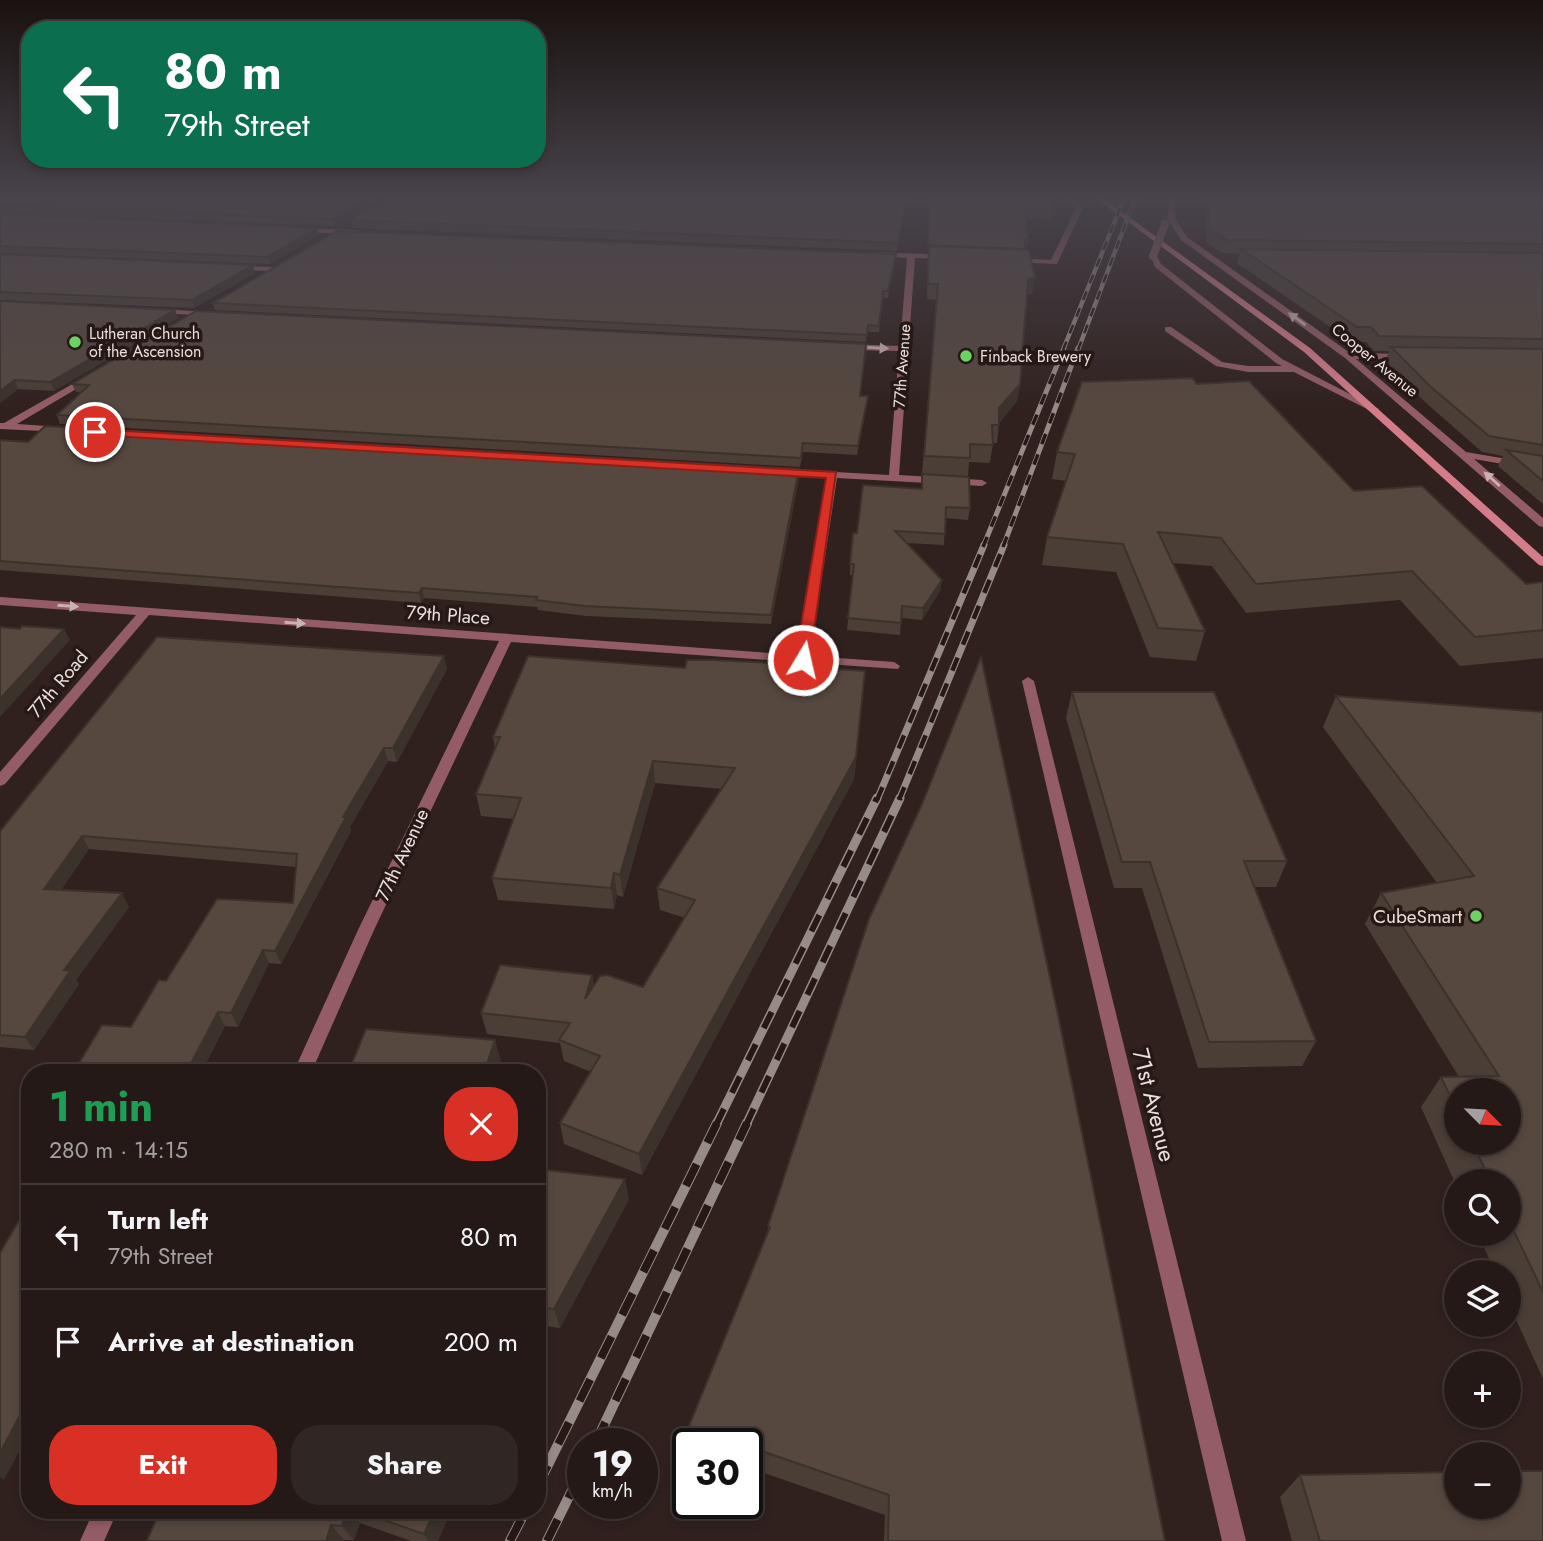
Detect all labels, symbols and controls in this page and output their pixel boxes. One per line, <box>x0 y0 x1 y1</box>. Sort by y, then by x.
text: 80 m <box>164 37 282 107</box>
icon: left <box>49 49 140 140</box>
text: 79th Street <box>164 102 310 148</box>
one-way arrow <box>1288 312 1307 326</box>
street label: Cooper Avenue <box>1327 318 1423 402</box>
place label: Lutheran Church of the Ascension <box>89 322 201 363</box>
street label: 77th Avenue <box>888 323 916 409</box>
marker: Lutheran Church of the Ascension <box>67 334 83 350</box>
one-way arrow <box>868 343 890 354</box>
place label: Finback Brewery <box>980 345 1092 368</box>
marker: Finback Brewery <box>958 348 974 364</box>
pin <box>65 402 125 462</box>
icon: arrive <box>76 413 114 451</box>
one-way arrow <box>1484 471 1501 487</box>
street label: 79th Place <box>405 599 491 631</box>
one-way arrow <box>57 601 79 612</box>
one-way arrow <box>284 618 306 629</box>
position arrow <box>766 623 840 697</box>
street label: 77th Road <box>22 644 94 724</box>
street label: 77th Avenue <box>369 804 435 906</box>
place label: CubeSmart <box>1373 903 1462 930</box>
marker: CubeSmart <box>1468 908 1484 924</box>
street label: 71st Avenue <box>1124 1045 1185 1165</box>
text: 1 min <box>49 1076 153 1137</box>
north arrow <box>1444 1078 1521 1155</box>
map controls <box>1444 1078 1521 1519</box>
button: close <box>444 1087 518 1161</box>
text: 280 m · 14:15 <box>49 1133 188 1167</box>
button: search <box>1444 1169 1521 1246</box>
text: Turn left <box>108 1201 208 1239</box>
icon: left <box>49 1218 87 1256</box>
text: 80 m <box>460 1218 518 1256</box>
text: 79th Street <box>108 1239 213 1273</box>
button: layers <box>1444 1260 1521 1337</box>
icon: arrive <box>49 1323 87 1361</box>
text: Arrive at destination <box>108 1323 355 1361</box>
text: 200 m <box>444 1323 518 1361</box>
button: + <box>1444 1351 1521 1428</box>
button: Exit <box>49 1425 277 1505</box>
button: Share <box>291 1425 518 1505</box>
speed limit sign: 30 <box>672 1428 763 1519</box>
text: 19 <box>592 1439 633 1489</box>
button: − <box>1444 1442 1521 1519</box>
text: km/h <box>592 1478 633 1504</box>

